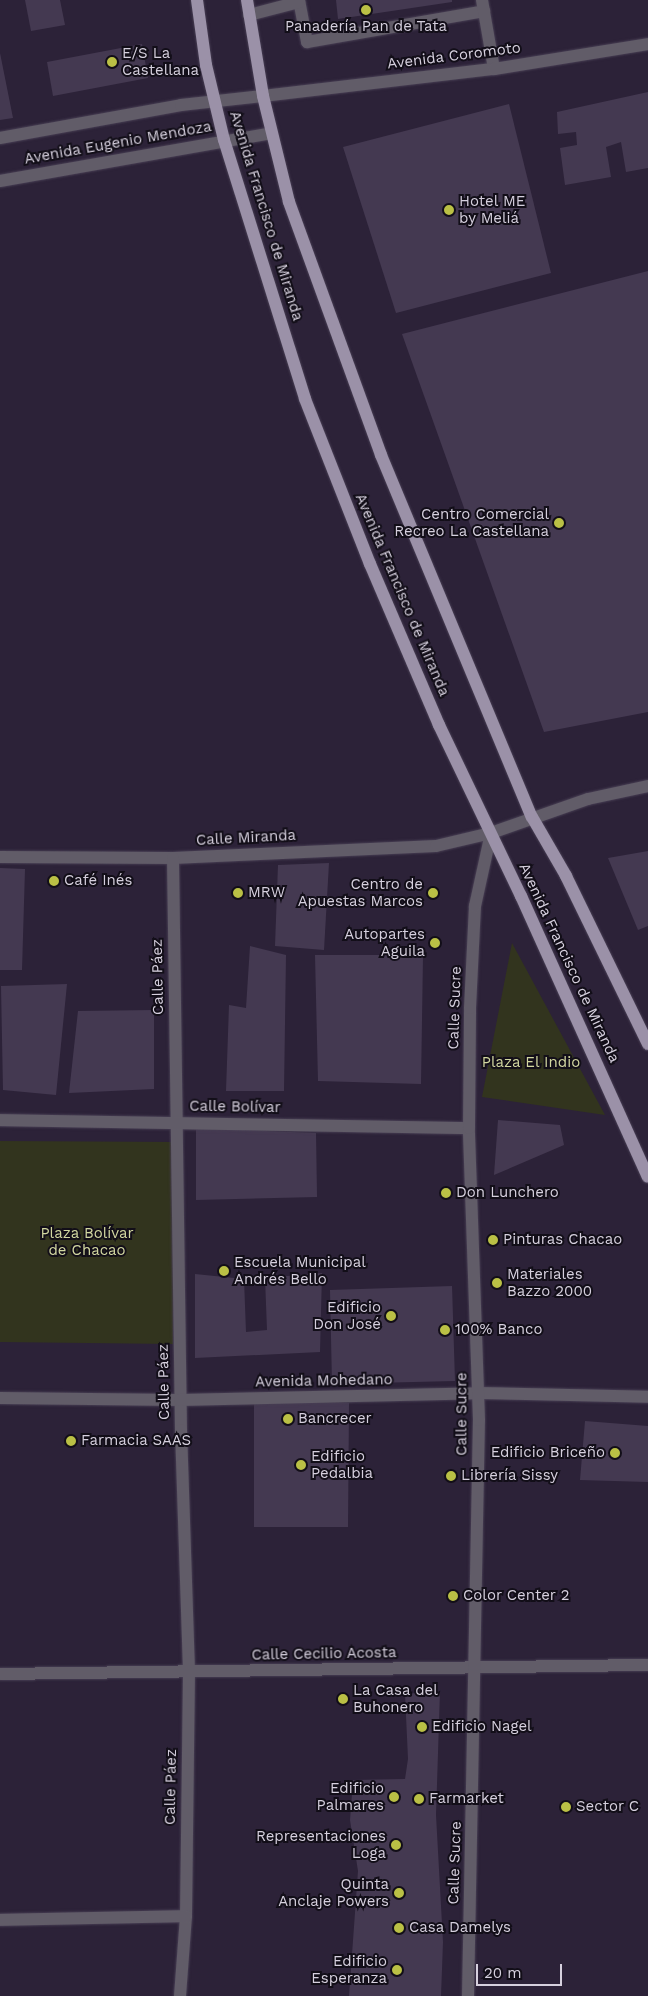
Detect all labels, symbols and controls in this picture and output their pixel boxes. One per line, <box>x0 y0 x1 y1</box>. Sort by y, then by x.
marker: Panadería Pan de Tata <box>360 4 372 16</box>
place label: Panadería Pan de Tata <box>285 18 447 36</box>
street label: Avenida Coromoto <box>386 39 522 73</box>
place label: E/S La Castellana <box>122 44 199 79</box>
marker: E/S La Castellana <box>106 56 118 68</box>
street label: Avenida Francisco de Miranda <box>225 109 307 323</box>
street label: Avenida Eugenio Mendoza <box>23 118 213 168</box>
place label: Hotel ME by Meliá <box>459 192 526 227</box>
marker: Hotel ME by Meliá <box>443 204 455 216</box>
street label: Avenida Francisco de Miranda <box>351 491 453 699</box>
place label: Centro Comercial Recreo La Castellana <box>394 505 549 540</box>
marker: Centro Comercial Recreo La Castellana <box>553 517 565 529</box>
street label: Calle Miranda <box>196 826 296 850</box>
street label: Avenida Francisco de Miranda <box>515 860 623 1066</box>
place label: Café Inés <box>64 872 132 890</box>
marker: Café Inés <box>48 875 60 887</box>
place label: Centro de Apuestas Marcos <box>298 875 423 910</box>
place label: MRW <box>248 884 285 902</box>
marker: MRW <box>232 887 244 899</box>
marker: Centro de Apuestas Marcos <box>427 887 439 899</box>
place label: Autopartes Aguila <box>344 925 425 960</box>
marker: Autopartes Aguila <box>429 937 441 949</box>
street label: Calle Páez <box>148 939 168 1015</box>
street label: Calle Sucre <box>445 966 465 1050</box>
park label: Plaza El Indio <box>481 1054 581 1072</box>
street label: Calle Bolívar <box>189 1097 281 1117</box>
place label: Don Lunchero <box>456 1184 559 1202</box>
marker: Don Lunchero <box>440 1187 452 1199</box>
park label: Plaza Bolívar de Chacao <box>40 1224 134 1259</box>
place label: Pinturas Chacao <box>503 1231 622 1249</box>
marker: Pinturas Chacao <box>487 1234 499 1246</box>
place label: Escuela Municipal Andrés Bello <box>234 1253 366 1288</box>
marker: Escuela Municipal Andrés Bello <box>218 1265 230 1277</box>
place label: Materiales Bazzo 2000 <box>507 1265 592 1300</box>
marker: Materiales Bazzo 2000 <box>491 1277 503 1289</box>
place label: Edificio Don José <box>313 1298 381 1333</box>
marker: Edificio Don José <box>385 1310 397 1322</box>
place label: 100% Banco <box>455 1321 542 1339</box>
marker: 100% Banco <box>439 1324 451 1336</box>
street label: Calle Páez <box>154 1344 174 1420</box>
street label: Avenida Mohedano <box>255 1371 393 1391</box>
street label: Calle Sucre <box>453 1372 471 1456</box>
place label: Bancrecer <box>298 1410 372 1428</box>
marker: Bancrecer <box>282 1413 294 1425</box>
place label: Farmacia SAAS <box>81 1432 192 1450</box>
marker: Farmacia SAAS <box>65 1435 77 1447</box>
place label: Edificio Briceño <box>491 1444 605 1462</box>
place label: Edificio Pedalbia <box>311 1447 373 1482</box>
marker: Edificio Briceño <box>609 1447 621 1459</box>
marker: Edificio Pedalbia <box>295 1459 307 1471</box>
place label: Librería Sissy <box>461 1467 558 1485</box>
marker: Librería Sissy <box>445 1470 457 1482</box>
place label: Color Center 2 <box>463 1587 570 1605</box>
marker: Color Center 2 <box>447 1590 459 1602</box>
street label: Calle Cecilio Acosta <box>251 1644 397 1664</box>
place label: La Casa del Buhonero <box>353 1681 439 1716</box>
marker: La Casa del Buhonero <box>337 1693 349 1705</box>
place label: Edificio Nagel <box>432 1718 532 1736</box>
marker: Edificio Nagel <box>416 1721 428 1733</box>
street label: Calle Páez <box>161 1749 181 1825</box>
place label: Edificio Palmares <box>317 1779 384 1814</box>
place label: Farmarket <box>429 1790 504 1808</box>
marker: Edificio Palmares <box>388 1791 400 1803</box>
marker: Farmarket <box>413 1793 425 1805</box>
place label: Sector C <box>576 1798 639 1816</box>
marker: Sector C <box>560 1801 572 1813</box>
street label: Calle Sucre <box>445 1821 465 1905</box>
place label: Representaciones Loga <box>256 1827 386 1862</box>
marker: Representaciones Loga <box>390 1839 402 1851</box>
place label: Quinta Anclaje Powers <box>278 1875 389 1910</box>
marker: Quinta Anclaje Powers <box>393 1887 405 1899</box>
place label: Casa Damelys <box>409 1919 511 1937</box>
marker: Casa Damelys <box>393 1922 405 1934</box>
place label: Edificio Esperanza <box>311 1952 387 1987</box>
scale bar <box>478 1954 564 1986</box>
marker: Edificio Esperanza <box>391 1964 403 1976</box>
text: 20 m <box>484 1964 522 1982</box>

